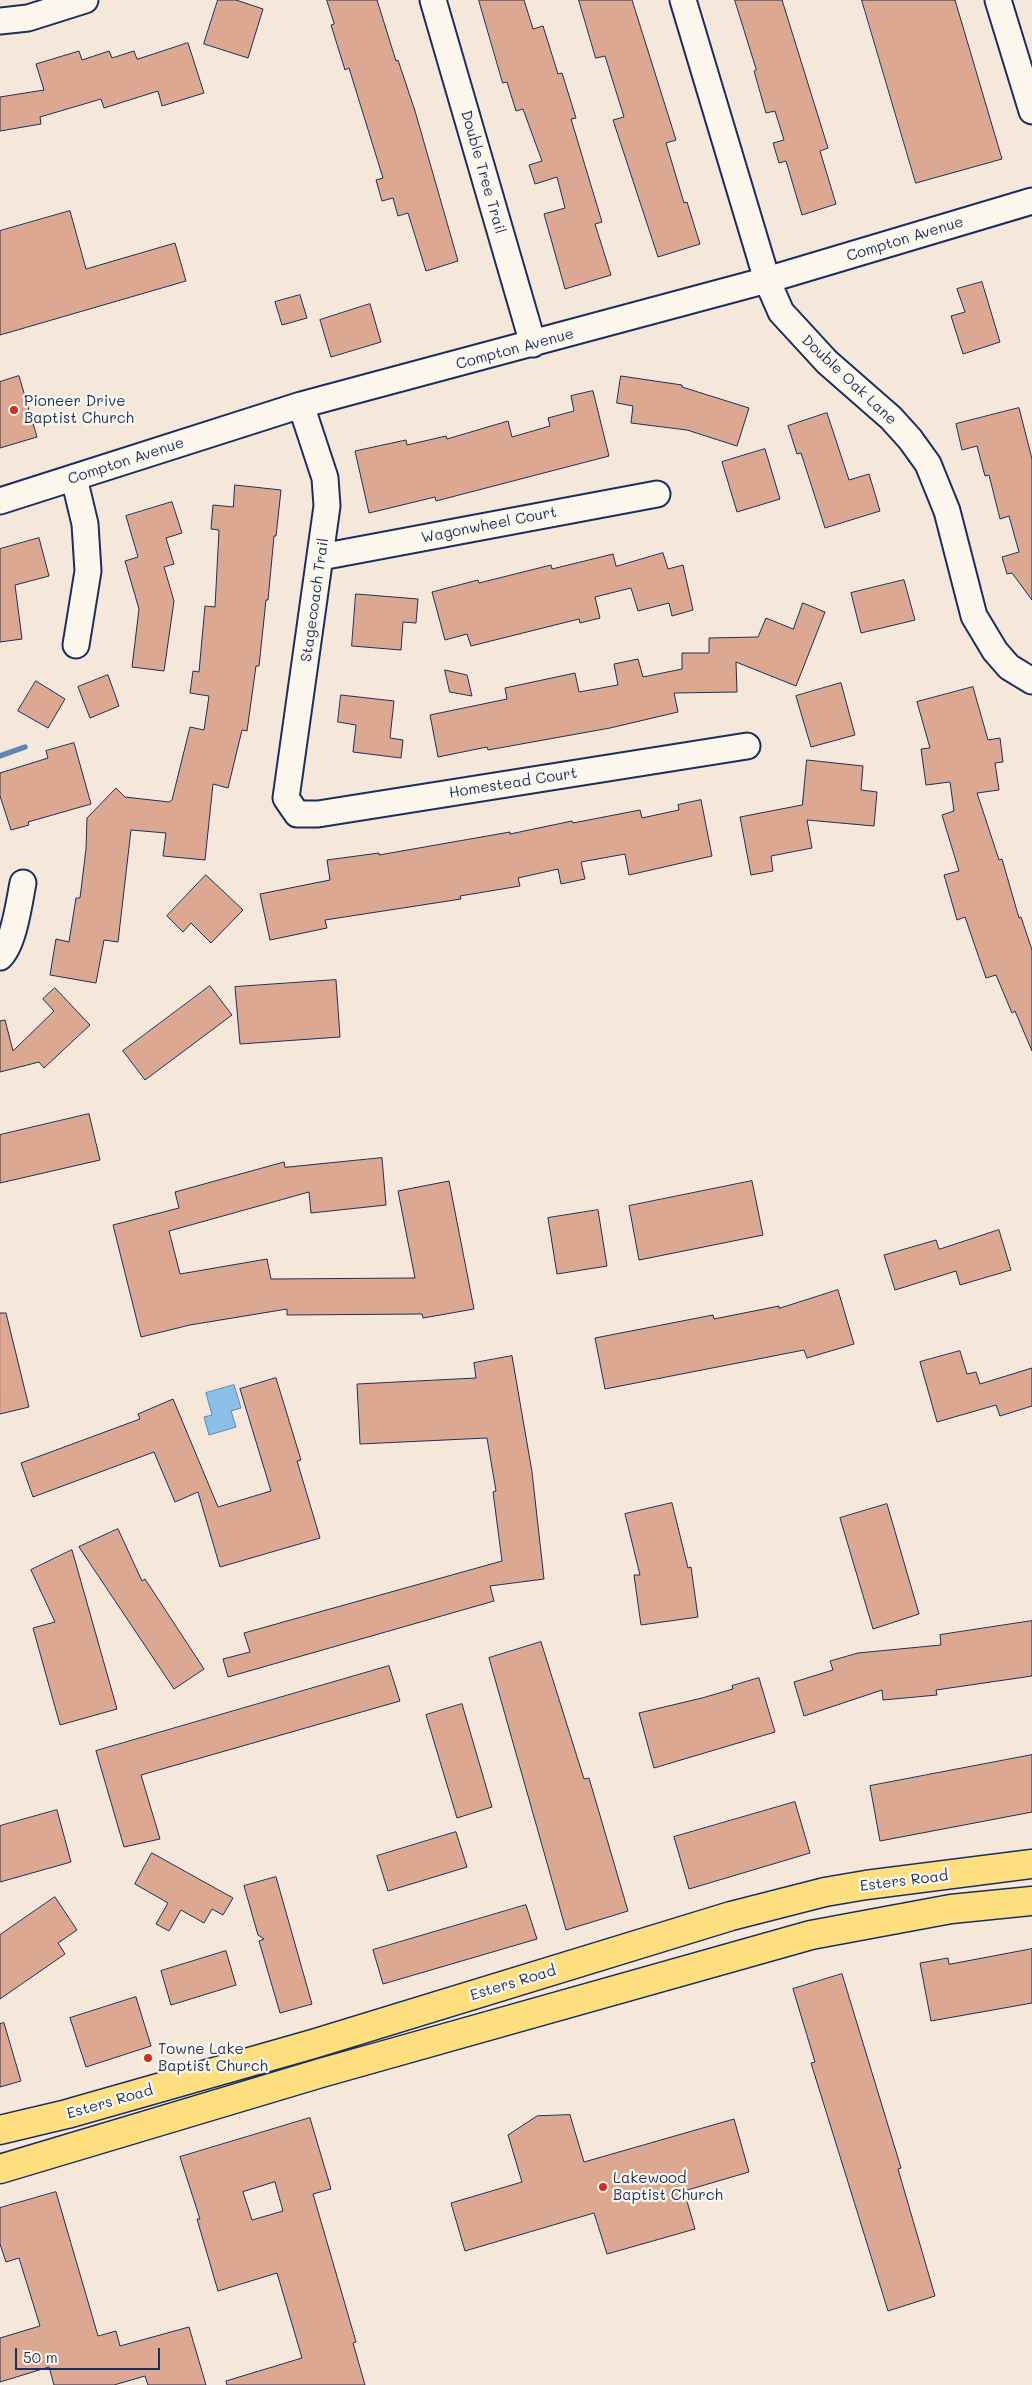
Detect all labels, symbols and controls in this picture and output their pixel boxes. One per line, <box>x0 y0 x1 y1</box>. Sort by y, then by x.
street label: Double Tree Trail <box>457 108 509 236</box>
street label: Compton Avenue <box>844 213 966 265</box>
street label: Compton Avenue <box>454 325 576 373</box>
street label: Double Oak Lane <box>798 331 900 429</box>
place label: Pioneer Drive Baptist Church <box>24 392 134 427</box>
marker: Pioneer Drive Baptist Church <box>8 404 20 416</box>
street label: Compton Avenue <box>66 434 186 488</box>
street label: Wagonwheel Court <box>420 503 558 547</box>
street label: Stagecoach Trail <box>297 537 333 663</box>
street label: Homestead Court <box>448 764 578 802</box>
street label: Esters Road <box>859 1867 949 1895</box>
street label: Esters Road <box>468 1961 558 2005</box>
place label: Towne Lake Baptist Church <box>158 2040 268 2075</box>
marker: Towne Lake Baptist Church <box>142 2052 154 2064</box>
street label: Esters Road <box>65 2081 155 2123</box>
place label: Lakewood Baptist Church <box>613 2169 723 2204</box>
marker: Lakewood Baptist Church <box>597 2181 609 2193</box>
scale bar <box>18 2338 162 2370</box>
text: 50 m <box>23 2347 58 2367</box>

